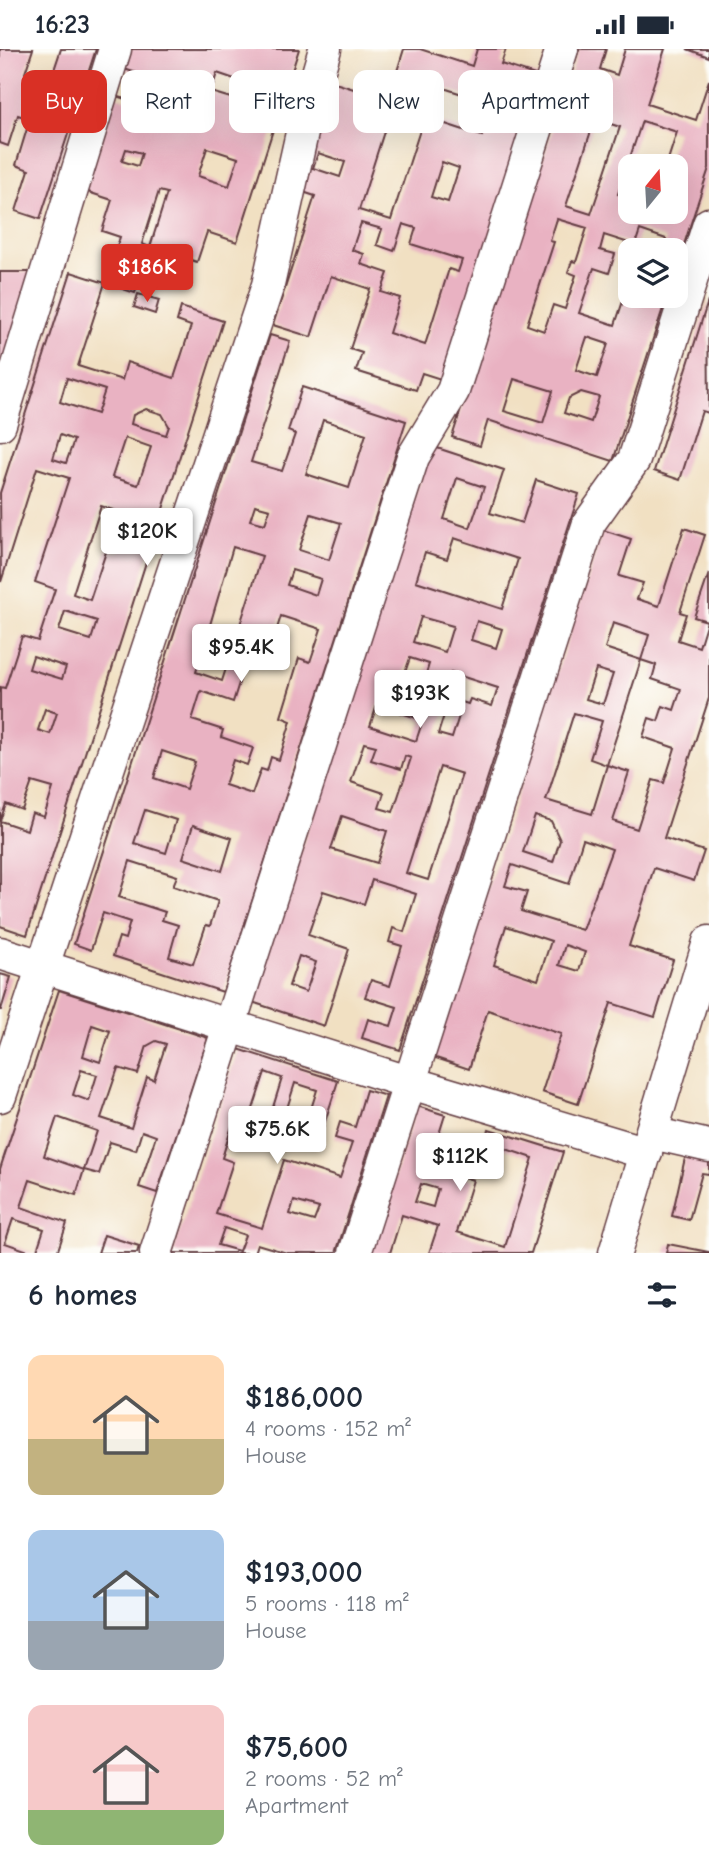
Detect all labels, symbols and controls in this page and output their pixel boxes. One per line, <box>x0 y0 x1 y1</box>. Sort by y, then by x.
text: 16:23 <box>35 10 90 40</box>
chip: Buy <box>21 70 107 133</box>
chip: Rent <box>121 70 215 133</box>
chip: Filters <box>229 70 339 133</box>
chip: New <box>353 70 444 133</box>
chip: Apartment <box>458 70 613 133</box>
north arrow <box>618 154 688 224</box>
map controls <box>618 154 688 308</box>
button: layers <box>618 238 688 308</box>
pin: $186K <box>98 245 196 304</box>
text: $186K <box>117 253 177 280</box>
pin: $120K <box>98 509 196 568</box>
text: $120K <box>117 517 177 544</box>
pin: $95.4K <box>184 625 298 684</box>
text: $95.4K <box>208 633 274 660</box>
pin: $193K <box>371 671 469 730</box>
text: $193K <box>390 679 450 706</box>
pin: $75.6K <box>220 1107 334 1166</box>
text: $75.6K <box>244 1115 310 1142</box>
pin: $112K <box>411 1133 509 1193</box>
text: $112K <box>432 1142 488 1169</box>
icon: filters <box>643 1276 681 1314</box>
text: 6 homes <box>28 1278 137 1313</box>
text: $186,000 <box>245 1380 363 1415</box>
icon: home <box>84 1383 168 1467</box>
text: 4 rooms · 152 m² <box>245 1415 411 1442</box>
text: House <box>245 1442 307 1469</box>
text: $193,000 <box>245 1555 363 1590</box>
icon: home <box>84 1558 168 1642</box>
text: 5 rooms · 118 m² <box>245 1590 409 1617</box>
text: House <box>245 1617 307 1644</box>
text: $75,600 <box>245 1730 348 1765</box>
icon: home <box>84 1733 168 1817</box>
text: 2 rooms · 52 m² <box>245 1765 403 1792</box>
text: Apartment <box>245 1792 348 1819</box>

